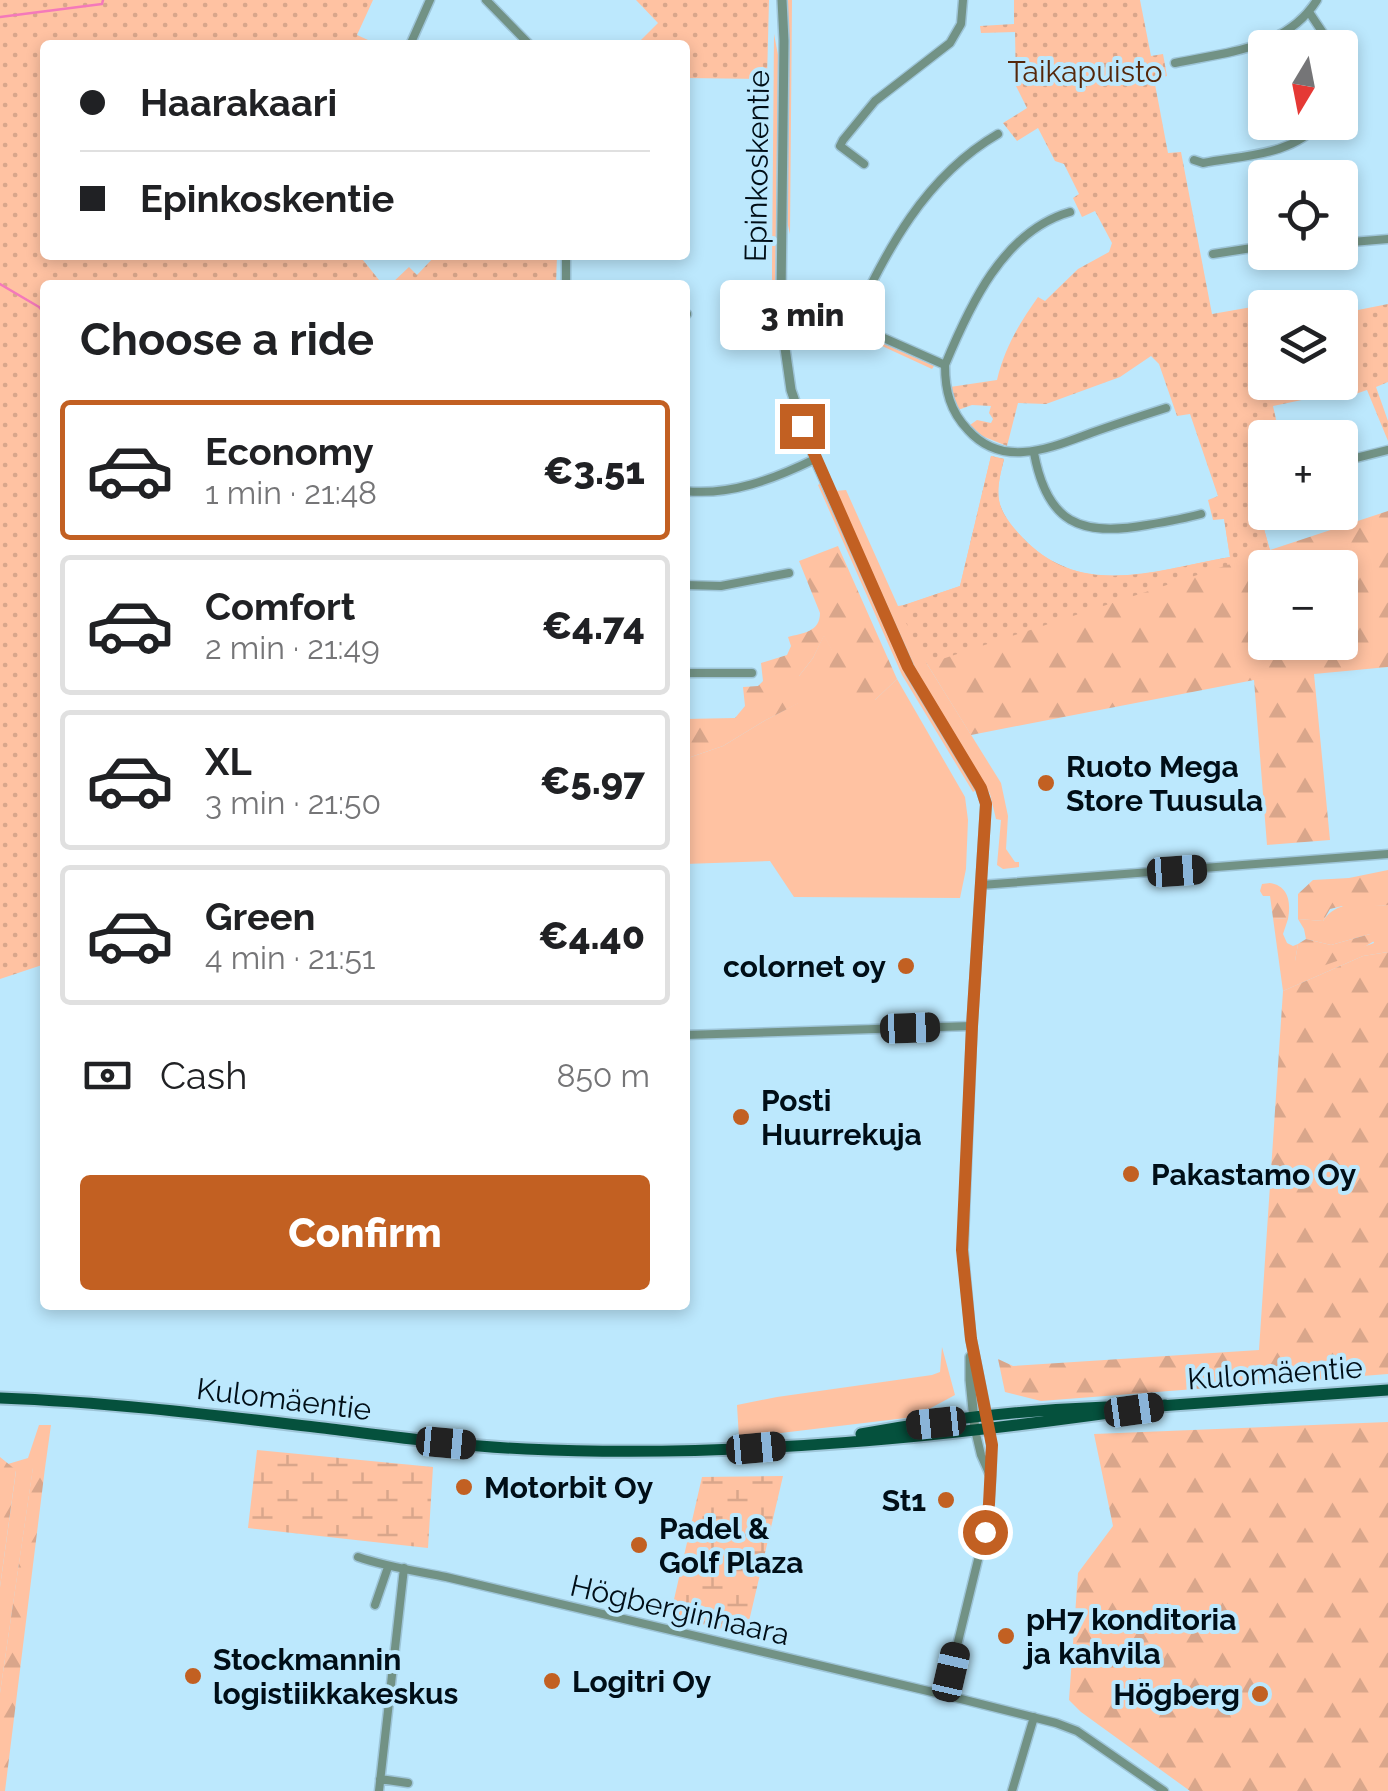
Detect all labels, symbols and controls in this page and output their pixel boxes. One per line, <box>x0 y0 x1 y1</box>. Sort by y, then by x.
north arrow <box>1248 30 1358 140</box>
map controls <box>1248 30 1358 660</box>
park label: Taikapuisto <box>1007 54 1163 89</box>
street label: Epinkoskentie <box>738 70 776 262</box>
text: Haarakaari <box>140 80 337 125</box>
button: locate <box>1248 160 1358 270</box>
text: Epinkoskentie <box>140 176 394 221</box>
callout: 3 min <box>720 281 884 351</box>
button: layers <box>1248 290 1358 400</box>
text: 3 min <box>761 296 844 333</box>
text: Choose a ride <box>80 313 374 366</box>
route end <box>780 404 825 449</box>
button: + <box>1248 420 1358 530</box>
icon: car <box>85 425 175 515</box>
text: Economy <box>205 429 374 474</box>
text: €3.51 <box>543 448 645 493</box>
text: 1 min · 21:48 <box>205 474 377 511</box>
button: − <box>1248 550 1358 660</box>
icon: car <box>85 580 175 670</box>
text: Comfort <box>205 584 355 629</box>
text: €4.74 <box>542 603 645 648</box>
text: 2 min · 21:49 <box>205 629 380 666</box>
icon: car <box>85 735 175 825</box>
text: XL <box>205 739 252 784</box>
place label: Ruoto Mega Store Tuusula <box>1066 749 1263 818</box>
text: €5.97 <box>540 758 645 803</box>
marker: Ruoto Mega Store Tuusula <box>1035 772 1057 794</box>
text: 3 min · 21:50 <box>205 784 381 821</box>
car <box>1146 854 1208 888</box>
icon: car <box>85 890 175 980</box>
text: Green <box>205 894 315 939</box>
text: €4.40 <box>538 913 645 958</box>
text: 4 min · 21:51 <box>205 939 376 976</box>
place label: colornet oy <box>723 949 886 984</box>
marker: colornet oy <box>895 955 917 977</box>
car <box>879 1012 941 1044</box>
icon: cash <box>80 1048 135 1103</box>
text: Cash <box>160 1053 247 1098</box>
text: 850 m <box>556 1057 650 1094</box>
place label: Posti Huurrekuja <box>761 1083 922 1152</box>
marker: Posti Huurrekuja <box>730 1106 752 1128</box>
place label: Pakastamo Oy <box>1151 1157 1357 1192</box>
marker: Pakastamo Oy <box>1120 1163 1142 1185</box>
button: Confirm <box>80 1175 650 1290</box>
street label: Kulomäentie <box>1186 1349 1364 1397</box>
street label: Kulomäentie <box>195 1371 373 1427</box>
car <box>1102 1391 1166 1429</box>
car <box>905 1405 967 1441</box>
car <box>415 1425 477 1461</box>
car <box>725 1430 787 1466</box>
place label: Motorbit Oy <box>484 1470 654 1505</box>
marker: Motorbit Oy <box>453 1476 475 1498</box>
place label: St1 <box>882 1483 926 1518</box>
marker: St1 <box>935 1489 957 1511</box>
route start <box>963 1510 1008 1555</box>
place label: Padel & Golf Plaza <box>659 1511 803 1580</box>
marker: Padel & Golf Plaza <box>628 1534 650 1556</box>
street label: Högberginhaara <box>567 1568 793 1652</box>
place label: pH7 konditoria ja kahvila <box>1022 1602 1236 1671</box>
marker: pH7 konditoria ja kahvila <box>995 1625 1017 1647</box>
car <box>930 1639 972 1705</box>
place label: Stockmannin logistiikkakeskus <box>213 1642 458 1711</box>
place label: Logitri Oy <box>572 1664 712 1699</box>
marker: Stockmannin logistiikkakeskus <box>182 1665 204 1687</box>
marker: Logitri Oy <box>541 1670 563 1692</box>
place label: Högberg <box>1113 1677 1240 1712</box>
marker: Högberg <box>1249 1683 1271 1705</box>

